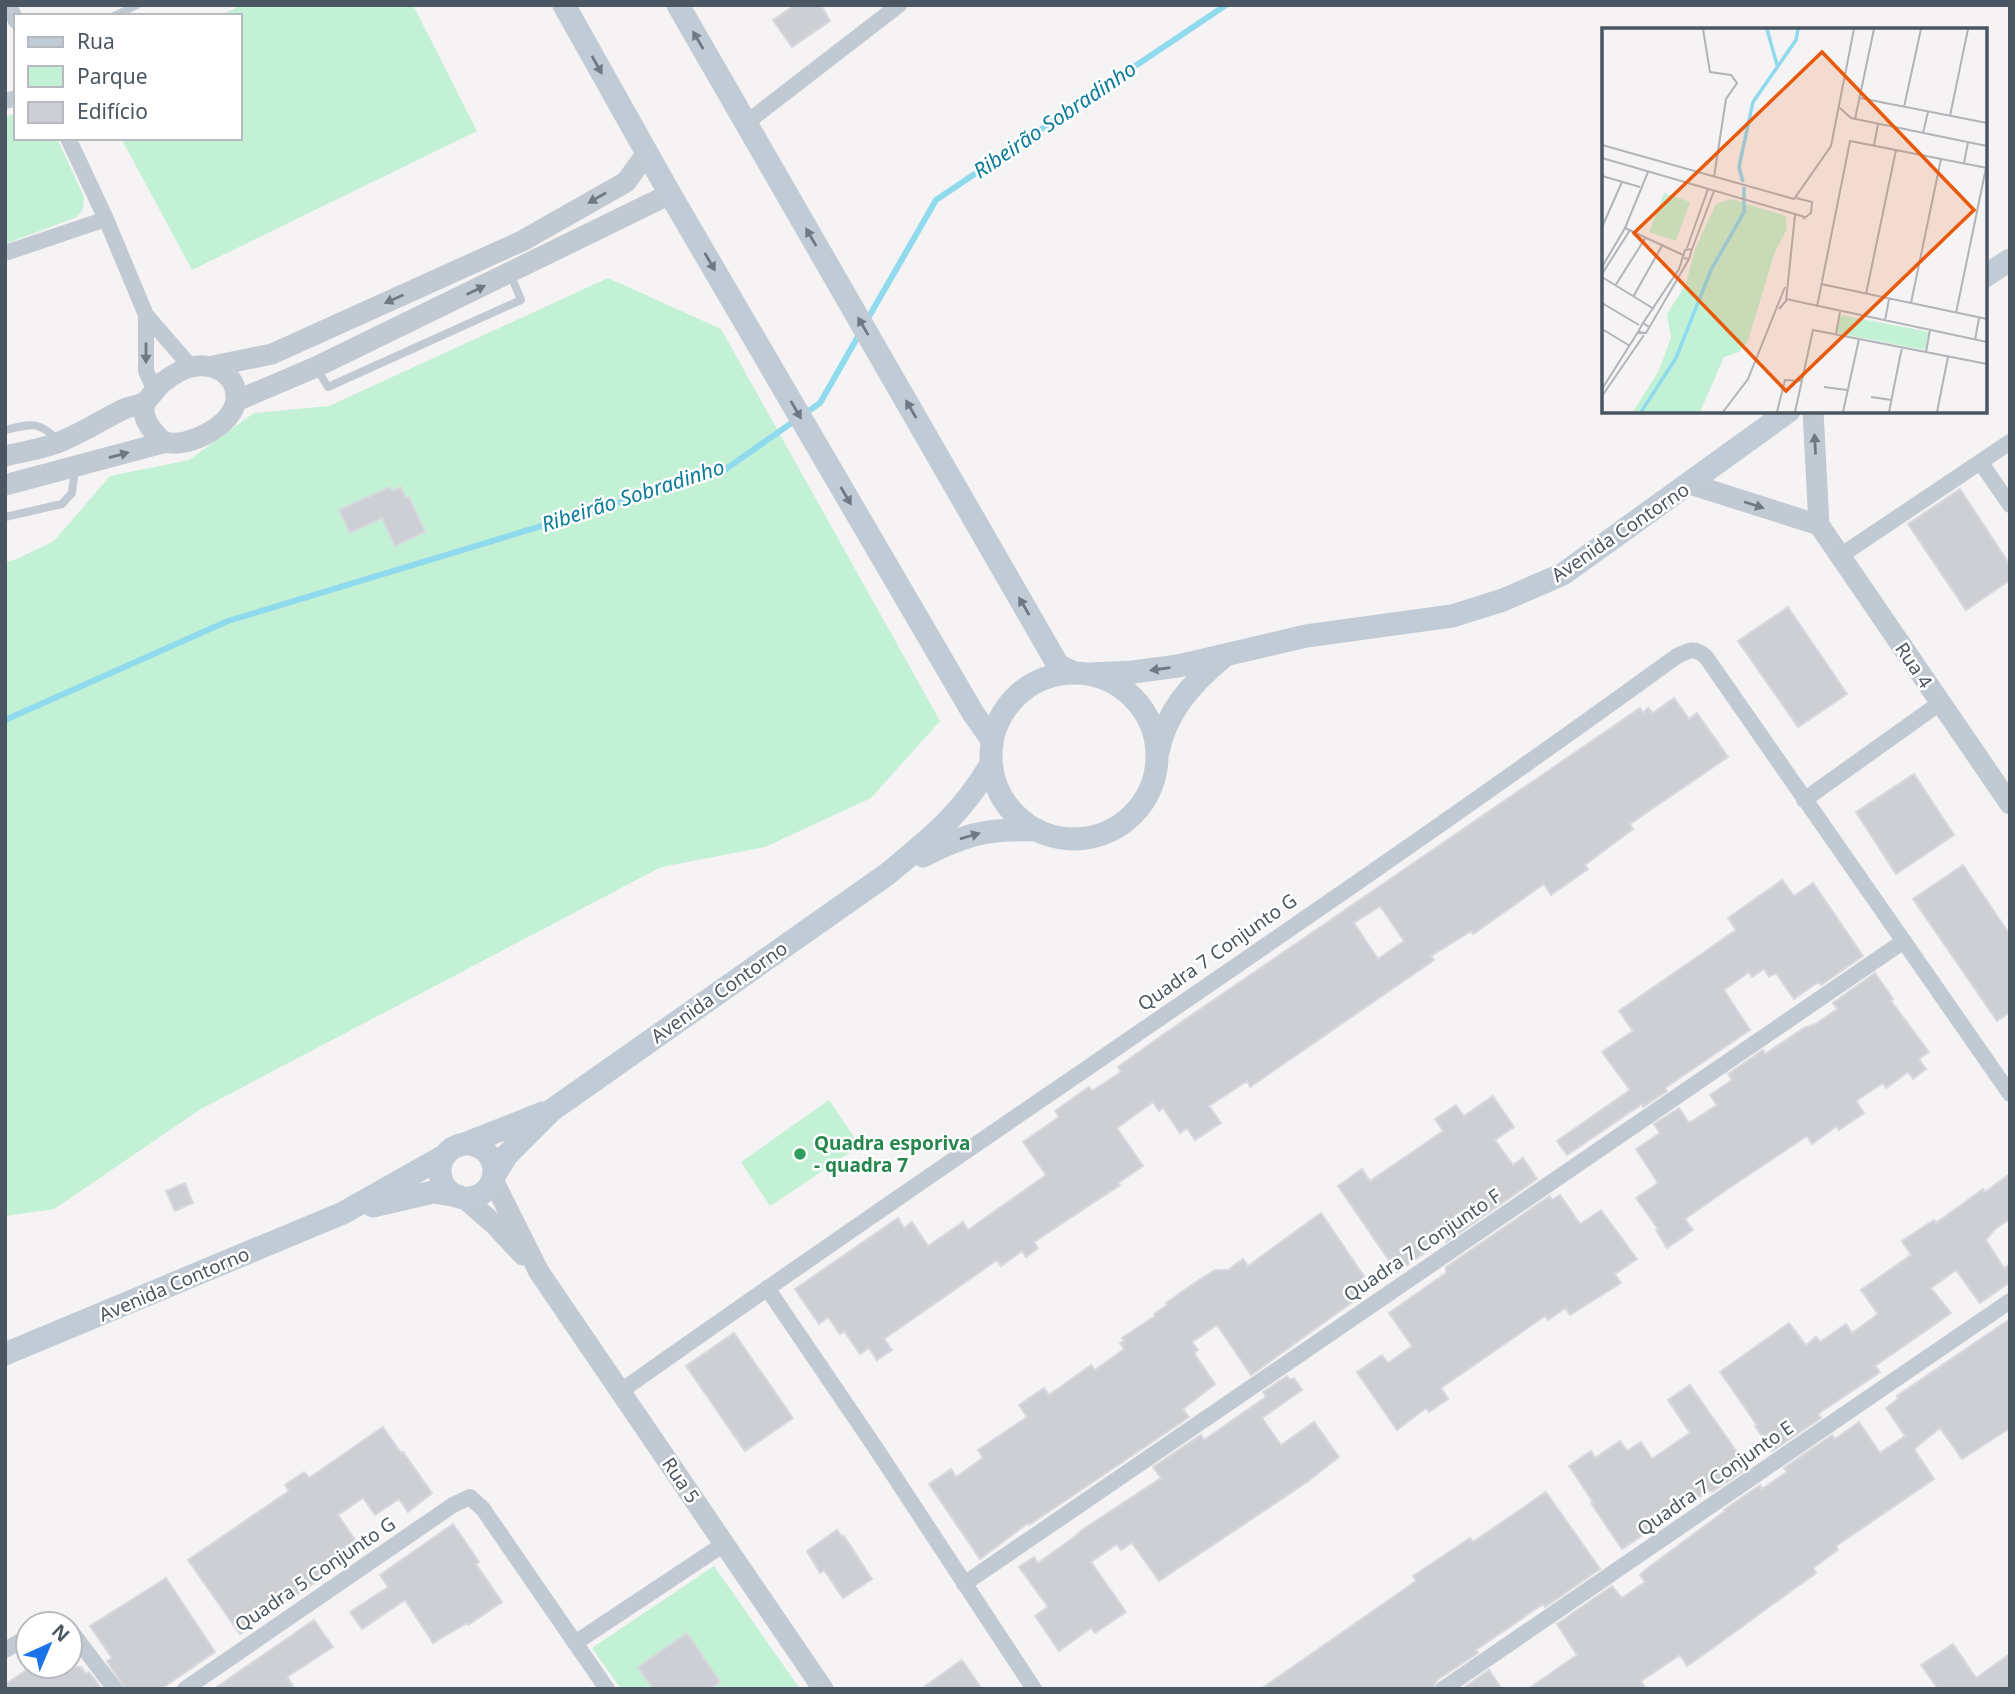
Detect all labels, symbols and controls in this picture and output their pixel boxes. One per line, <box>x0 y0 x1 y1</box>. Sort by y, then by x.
legend <box>14 14 242 140</box>
text: Rua <box>77 27 115 55</box>
inset map <box>1602 28 1987 413</box>
one-way arrow <box>692 30 704 49</box>
water label: Ribeirão Sobradinho <box>968 54 1141 184</box>
one-way arrow <box>591 55 603 75</box>
text: Parque <box>77 62 147 90</box>
text: Edifício <box>77 97 148 125</box>
one-way arrow <box>588 192 607 204</box>
one-way arrow <box>805 227 817 246</box>
one-way arrow <box>704 253 716 272</box>
one-way arrow <box>466 284 486 295</box>
one-way arrow <box>384 293 404 305</box>
one-way arrow <box>857 317 869 336</box>
one-way arrow <box>140 342 152 364</box>
one-way arrow <box>790 400 802 419</box>
one-way arrow <box>905 400 917 419</box>
one-way arrow <box>1809 432 1820 454</box>
one-way arrow <box>108 449 130 460</box>
water label: Ribeirão Sobradinho <box>538 452 728 538</box>
street label: Avenida Contorno <box>1546 476 1694 588</box>
one-way arrow <box>840 487 853 506</box>
one-way arrow <box>1744 500 1765 510</box>
one-way arrow <box>1018 597 1030 616</box>
street label: Rua 4 <box>1889 637 1939 693</box>
one-way arrow <box>1149 664 1171 675</box>
one-way arrow <box>960 830 981 840</box>
street label: Quadra 7 Conjunto G <box>1132 887 1302 1017</box>
street label: Avenida Contorno <box>646 935 792 1049</box>
place label: Quadra esporiva - quadra 7 <box>814 1130 970 1178</box>
marker: Quadra esporiva - quadra 7 <box>792 1146 808 1162</box>
street label: Quadra 7 Conjunto F <box>1338 1183 1506 1307</box>
street label: Avenida Contorno <box>95 1241 253 1327</box>
street label: Quadra 7 Conjunto E <box>1632 1414 1798 1542</box>
street label: Rua 5 <box>656 1452 706 1508</box>
street label: Quadra 5 Conjunto G <box>230 1511 400 1637</box>
north arrow <box>14 1610 84 1680</box>
text: N <box>46 1618 75 1647</box>

